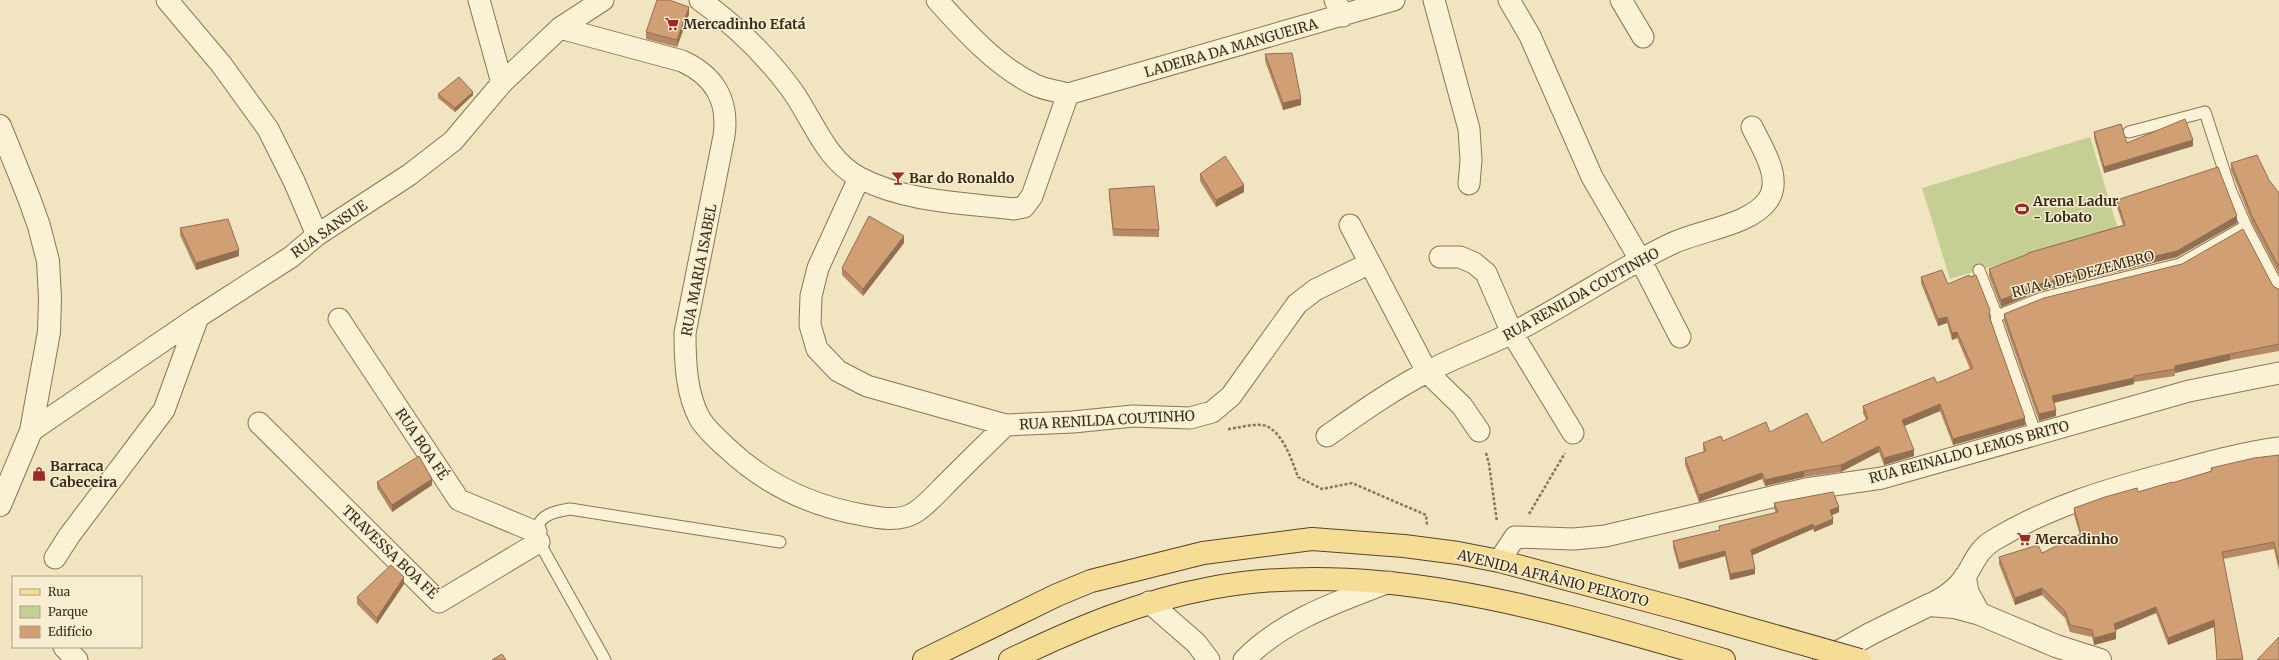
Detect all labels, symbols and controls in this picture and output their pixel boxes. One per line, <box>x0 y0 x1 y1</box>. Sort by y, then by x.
place label: Mercadinho Efatá <box>683 15 806 33</box>
street label: LADEIRA DA MANGUEIRA <box>1142 15 1320 81</box>
supermarket icon: Mercadinho Efatá <box>664 16 680 32</box>
place label: Bar do Ronaldo <box>909 169 1014 187</box>
bar icon: Bar do Ronaldo <box>890 170 906 186</box>
place label: Arena Ladur - Lobato <box>2032 192 2119 226</box>
street label: RUA SANSUE <box>288 196 371 262</box>
sports icon: Arena Ladur - Lobato <box>2014 201 2030 217</box>
street label: RUA MARIA ISABEL <box>677 202 721 338</box>
street label: RUA RENILDA COUTINHO <box>1500 244 1662 344</box>
street label: RUA 4 DE DEZEMBRO <box>2010 246 2156 302</box>
street label: RUA BOA FÉ <box>391 405 453 483</box>
street label: RUA RENILDA COUTINHO <box>1019 406 1195 434</box>
street label: RUA REINALDO LEMOS BRITO <box>1867 417 2071 487</box>
place label: Barraca Cabeceira <box>50 457 117 491</box>
shop icon: Barraca Cabeceira <box>31 466 47 482</box>
street label: TRAVESSA BOA FÉ <box>338 502 442 603</box>
place label: Mercadinho <box>2035 530 2118 548</box>
supermarket icon: Mercadinho <box>2016 531 2032 547</box>
street label: AVENIDA AFRÂNIO PEIXOTO <box>1454 545 1651 611</box>
legend <box>12 576 142 648</box>
text: Rua <box>48 584 71 599</box>
text: Parque <box>48 604 88 619</box>
text: Edifício <box>48 624 92 639</box>

